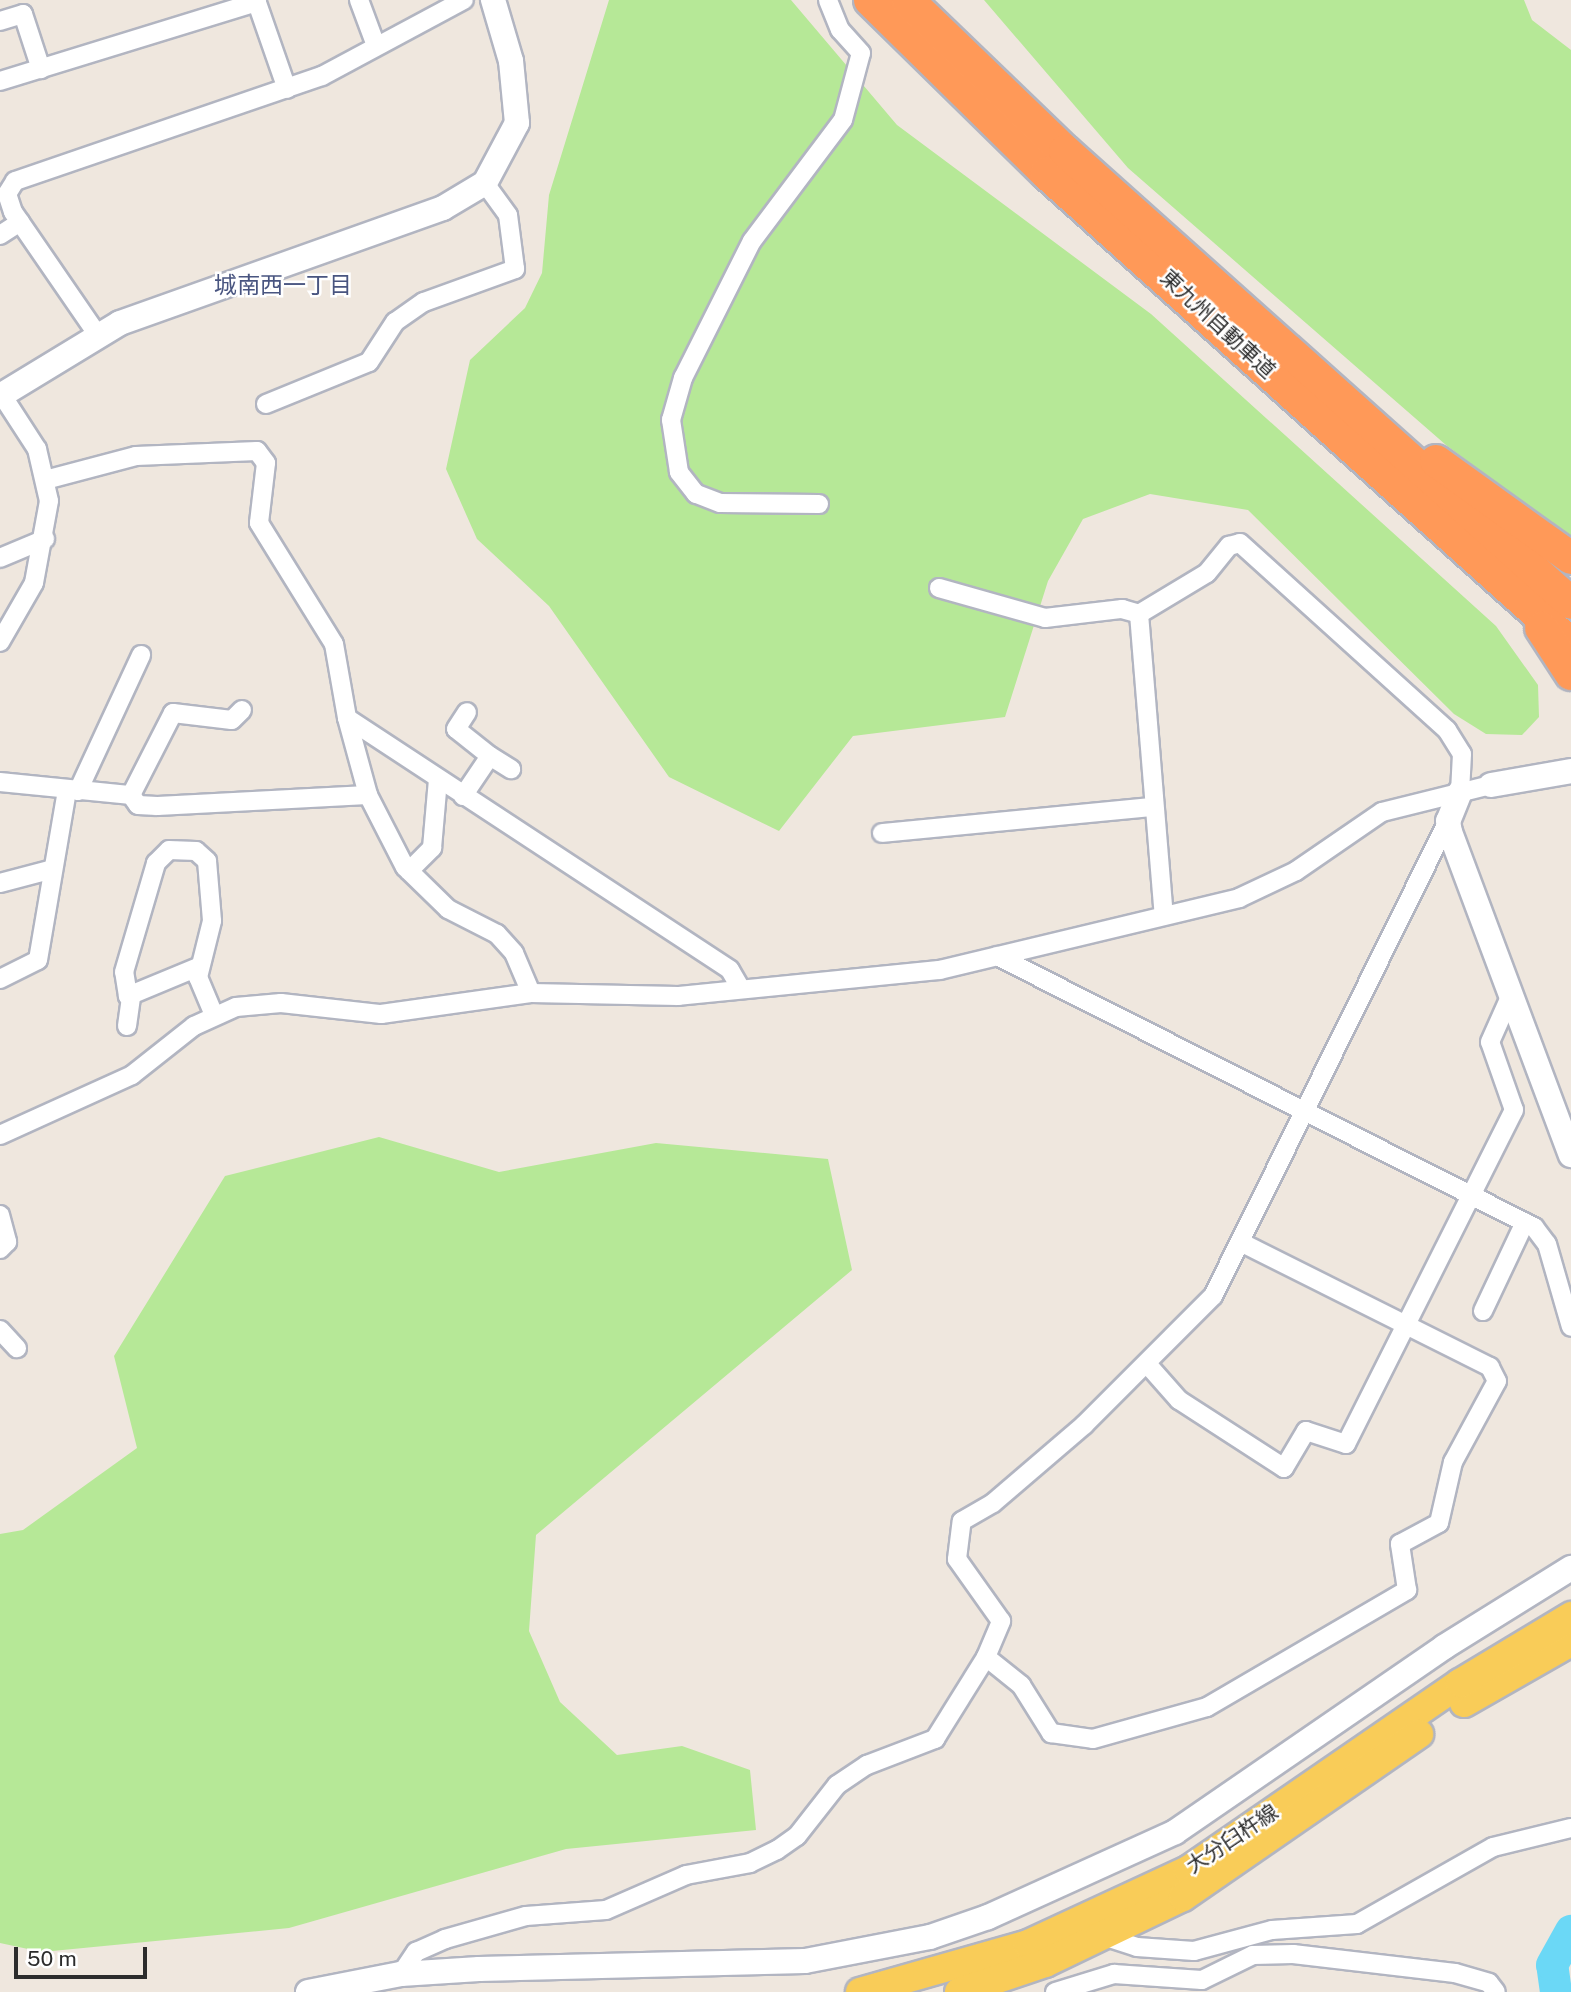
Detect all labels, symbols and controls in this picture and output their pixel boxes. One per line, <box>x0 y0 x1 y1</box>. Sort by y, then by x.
street label: 東九州自動車道 <box>1156 265 1280 383</box>
district label: 城南西一丁目 <box>214 271 352 299</box>
street label: 大分臼杵線 <box>1181 1799 1283 1879</box>
scale bar <box>18 1932 150 1976</box>
text: 50 m <box>27 1946 77 1971</box>

